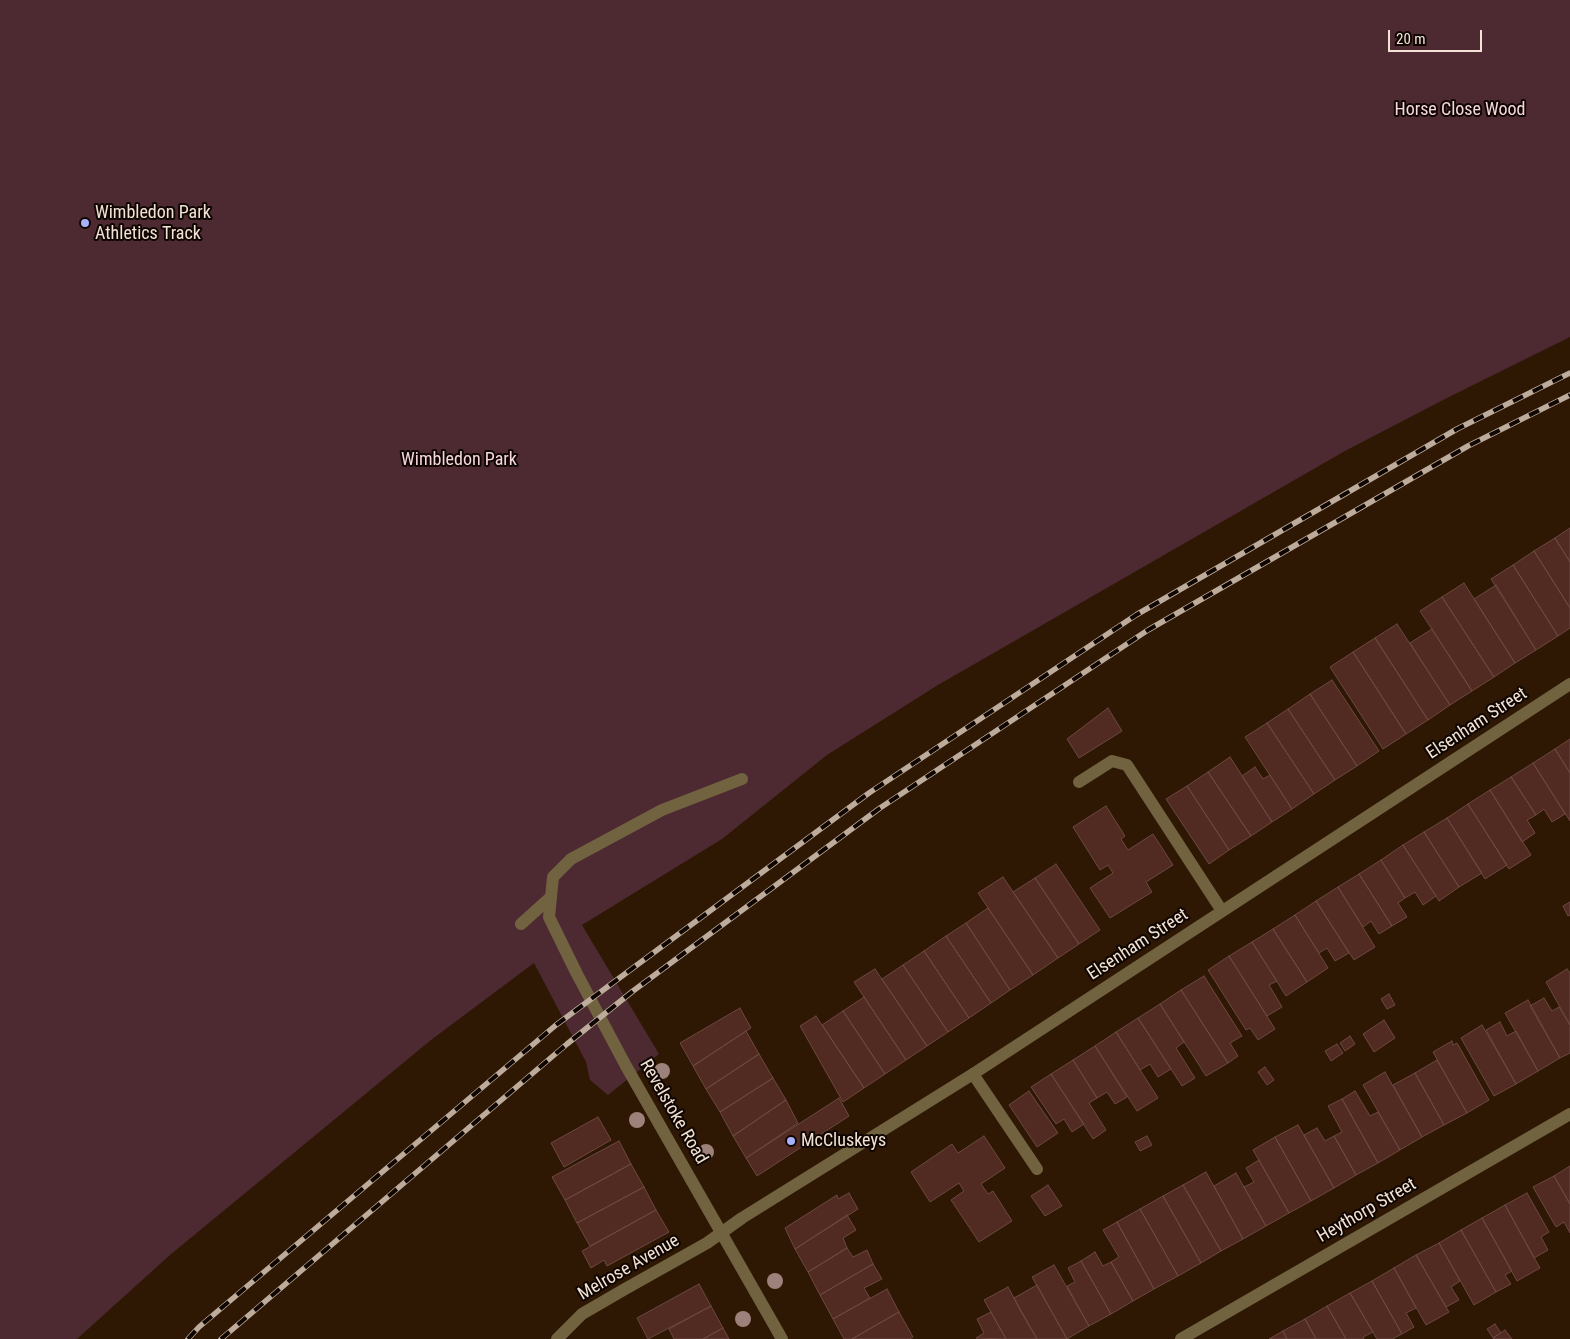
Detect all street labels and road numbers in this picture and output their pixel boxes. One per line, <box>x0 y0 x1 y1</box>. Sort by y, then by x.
street label: Elsenham Street <box>1423 683 1531 765</box>
street label: Elsenham Street <box>1084 904 1192 986</box>
street label: Revelstoke Road <box>634 1056 712 1168</box>
street label: Heythorp Street <box>1314 1174 1420 1248</box>
street label: Melrose Avenue <box>575 1230 683 1306</box>

